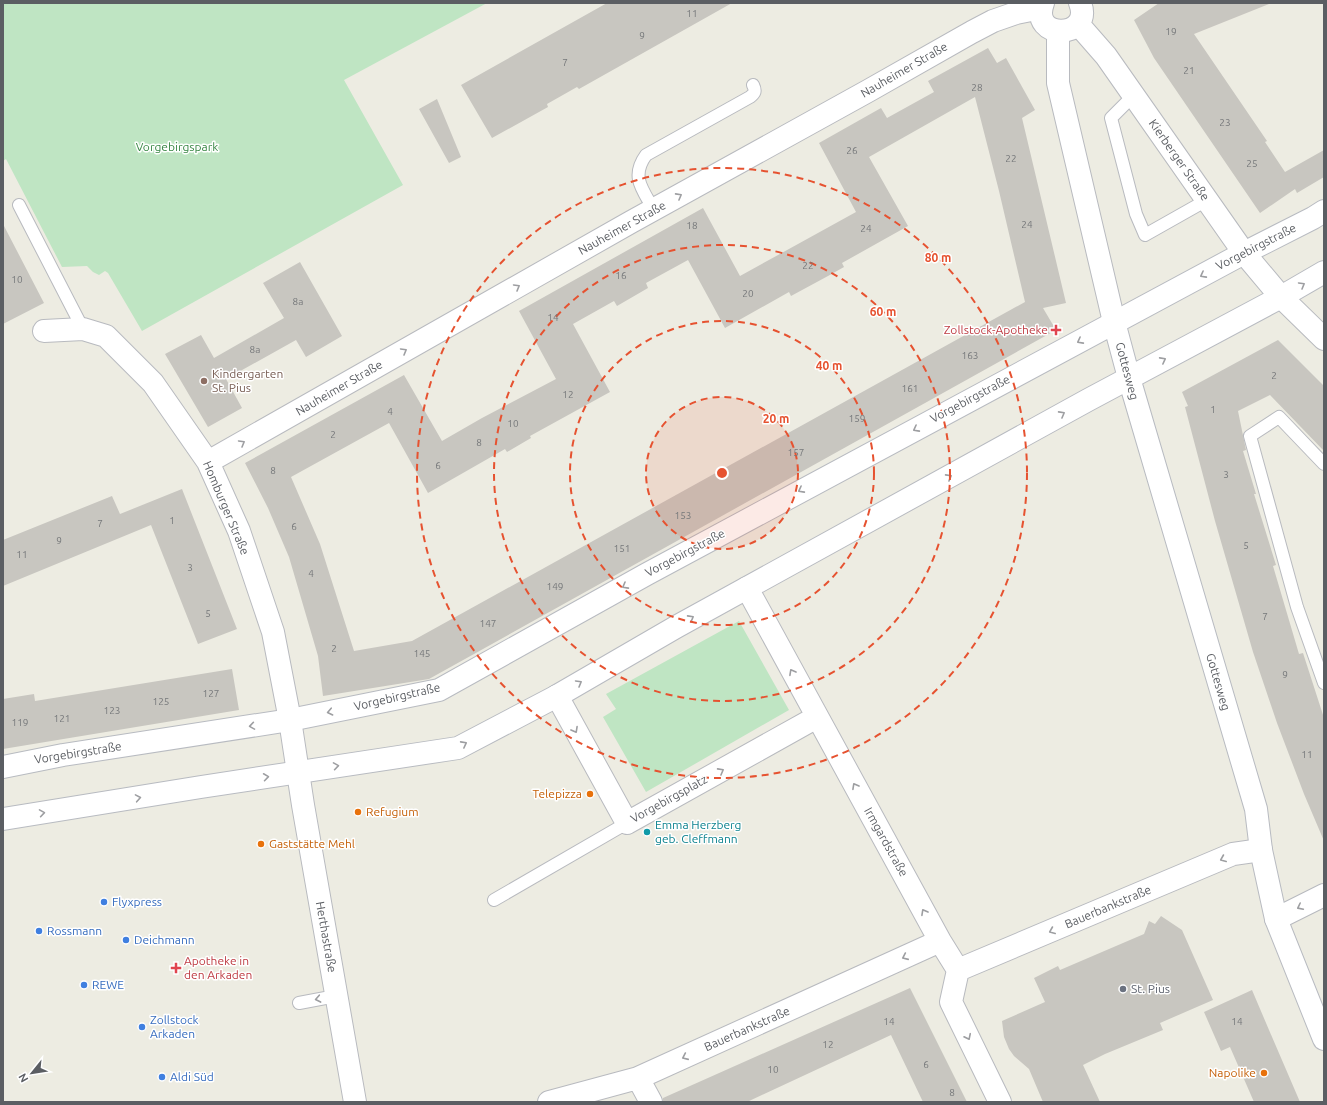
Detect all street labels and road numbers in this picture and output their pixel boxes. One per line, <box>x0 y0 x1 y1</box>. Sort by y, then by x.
street label: Nauheimer Straße <box>858 39 949 100</box>
street label: Kierberger Straße <box>1146 117 1212 203</box>
street label: Nauheimer Straße <box>576 198 668 257</box>
street label: Vorgebirgstraße <box>1214 221 1298 272</box>
street label: Gottesweg <box>1114 341 1141 401</box>
street label: Nauheimer Straße <box>293 357 384 418</box>
street label: Vorgebirgstraße <box>928 372 1012 425</box>
street label: Homburger Straße <box>201 459 252 557</box>
street label: Vorgebirgstraße <box>643 526 727 579</box>
street label: Gottesweg <box>1204 652 1233 712</box>
street label: Vorgebirgstraße <box>352 680 441 713</box>
street label: Vorgebirgstraße <box>33 739 122 766</box>
street label: Vorgebirgsplatz <box>628 772 710 825</box>
street label: Irmgardstraße <box>862 805 911 879</box>
street label: Bauerbankstraße <box>1063 883 1153 931</box>
street label: Herthastraße <box>314 900 339 973</box>
street label: Bauerbankstraße <box>702 1004 792 1053</box>

